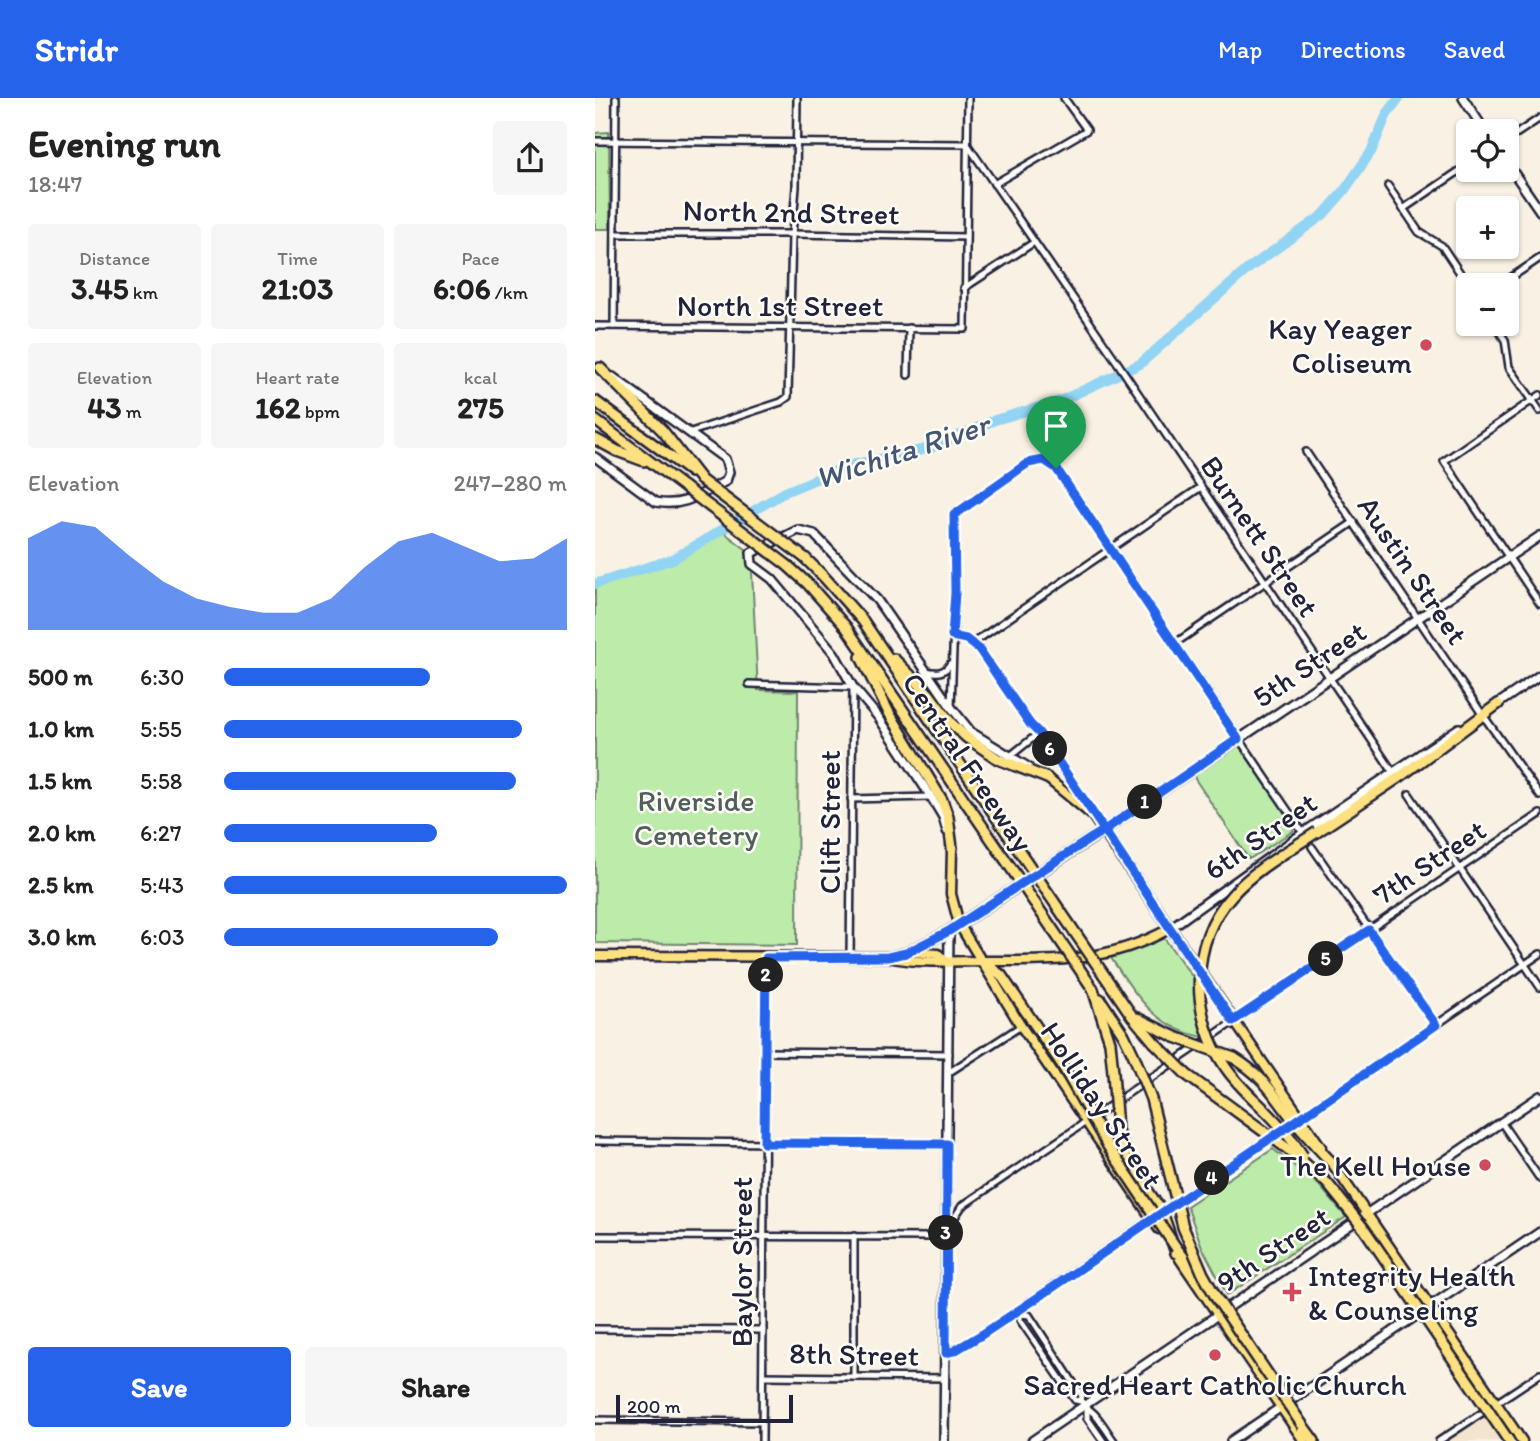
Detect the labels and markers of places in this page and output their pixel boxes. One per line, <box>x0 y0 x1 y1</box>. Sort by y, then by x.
place label: Kay Yeager Coliseum <box>1268 310 1412 381</box>
marker: Kay Yeager Coliseum <box>1418 337 1434 353</box>
pin <box>1026 396 1086 468</box>
pin: 6 <box>1033 732 1067 766</box>
pin: 1 <box>1127 784 1163 820</box>
pin: 5 <box>1309 942 1343 976</box>
pin: 2 <box>749 958 783 992</box>
place label: The Kell House <box>1280 1147 1471 1184</box>
marker: The Kell House <box>1477 1157 1493 1173</box>
pin: 4 <box>1195 1160 1229 1196</box>
pin: 3 <box>929 1216 963 1250</box>
place label: Integrity Health & Counseling <box>1308 1257 1515 1328</box>
marker: Integrity Health & Counseling <box>1282 1282 1302 1302</box>
marker: Sacred Heart Catholic Church <box>1207 1347 1223 1363</box>
place label: Sacred Heart Catholic Church <box>1024 1366 1406 1403</box>

